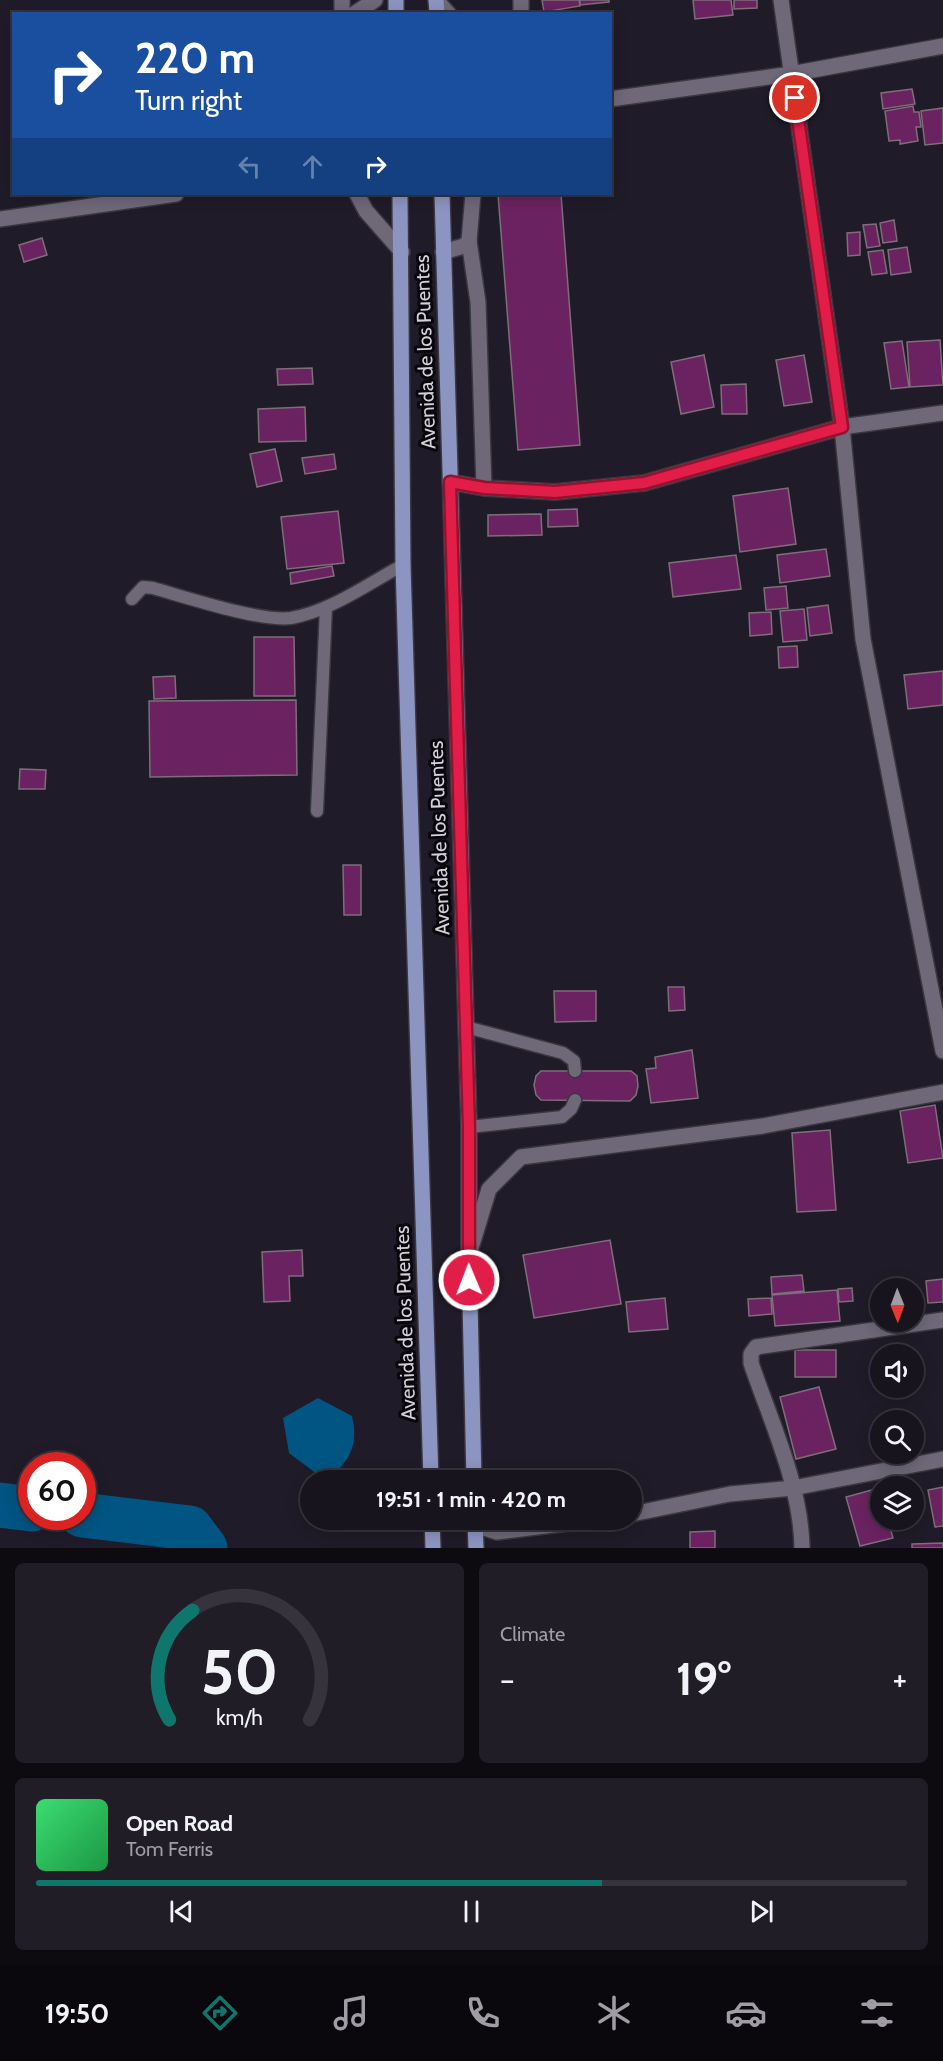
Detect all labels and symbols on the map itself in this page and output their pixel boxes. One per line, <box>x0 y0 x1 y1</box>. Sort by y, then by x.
pin <box>769 72 820 123</box>
street label: Avenida de los Puentes <box>410 254 440 450</box>
street label: Avenida de los Puentes <box>424 740 454 936</box>
street label: Avenida de los Puentes <box>390 1225 420 1421</box>
position arrow <box>437 1248 501 1312</box>
north arrow <box>870 1278 924 1332</box>
speed limit sign: 60 <box>18 1452 96 1530</box>

